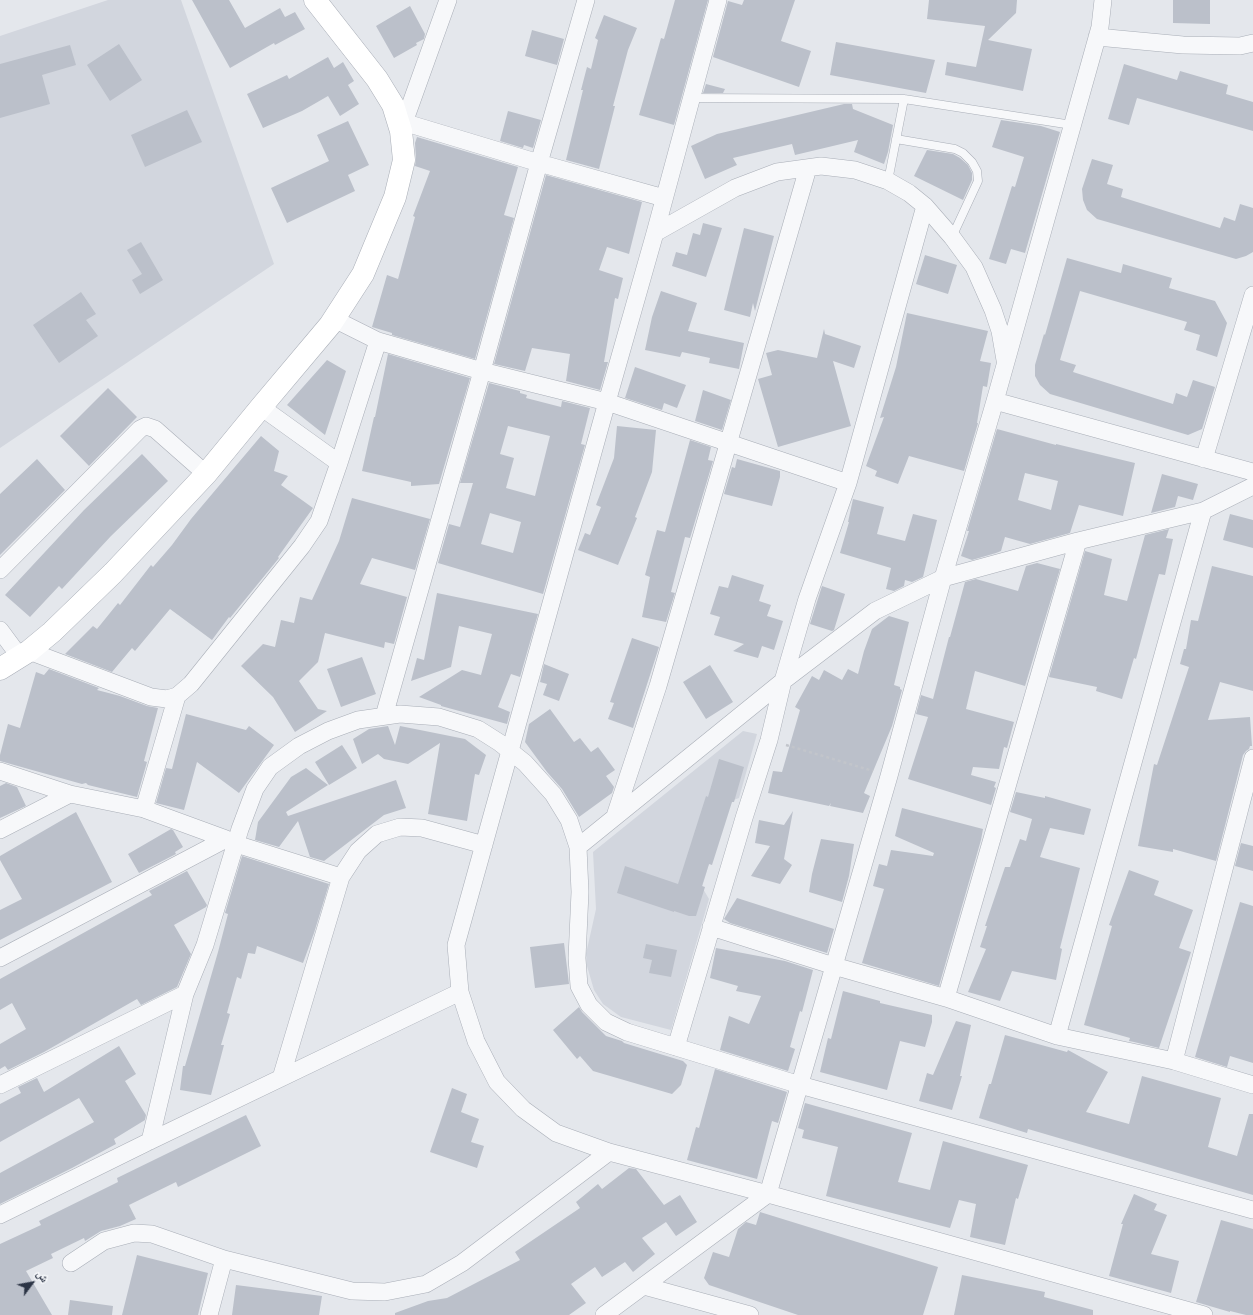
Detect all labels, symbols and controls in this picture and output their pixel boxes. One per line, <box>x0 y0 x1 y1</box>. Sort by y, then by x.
north arrow <box>12 1263 52 1303</box>
text: ش <box>34 1268 51 1285</box>

